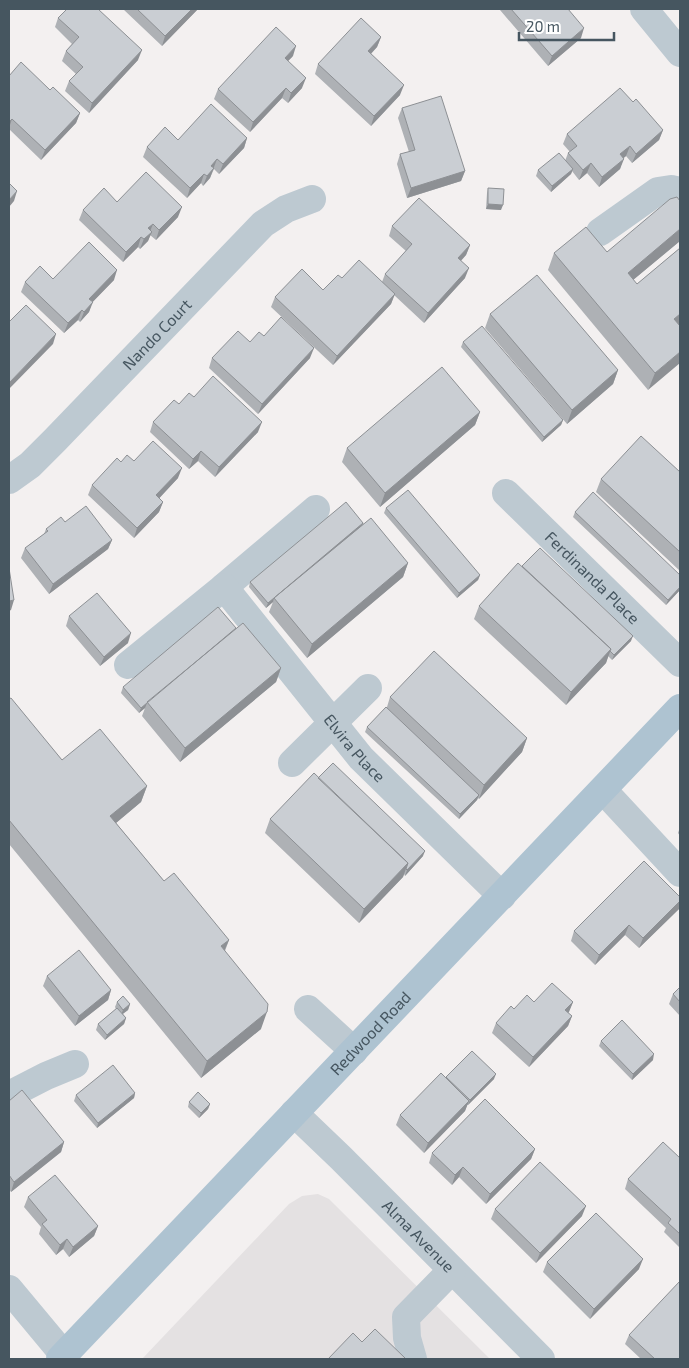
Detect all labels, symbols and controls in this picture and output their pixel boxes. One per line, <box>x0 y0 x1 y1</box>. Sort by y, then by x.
scale bar <box>519 10 614 42</box>
text: 20 m <box>526 17 560 35</box>
street label: Nando Court <box>118 294 195 373</box>
street label: Ferdinanda Place <box>542 527 644 628</box>
street label: Elvira Place <box>320 710 390 786</box>
street label: Redwood Road <box>326 987 414 1079</box>
street label: Alma Avenue <box>379 1195 459 1276</box>

